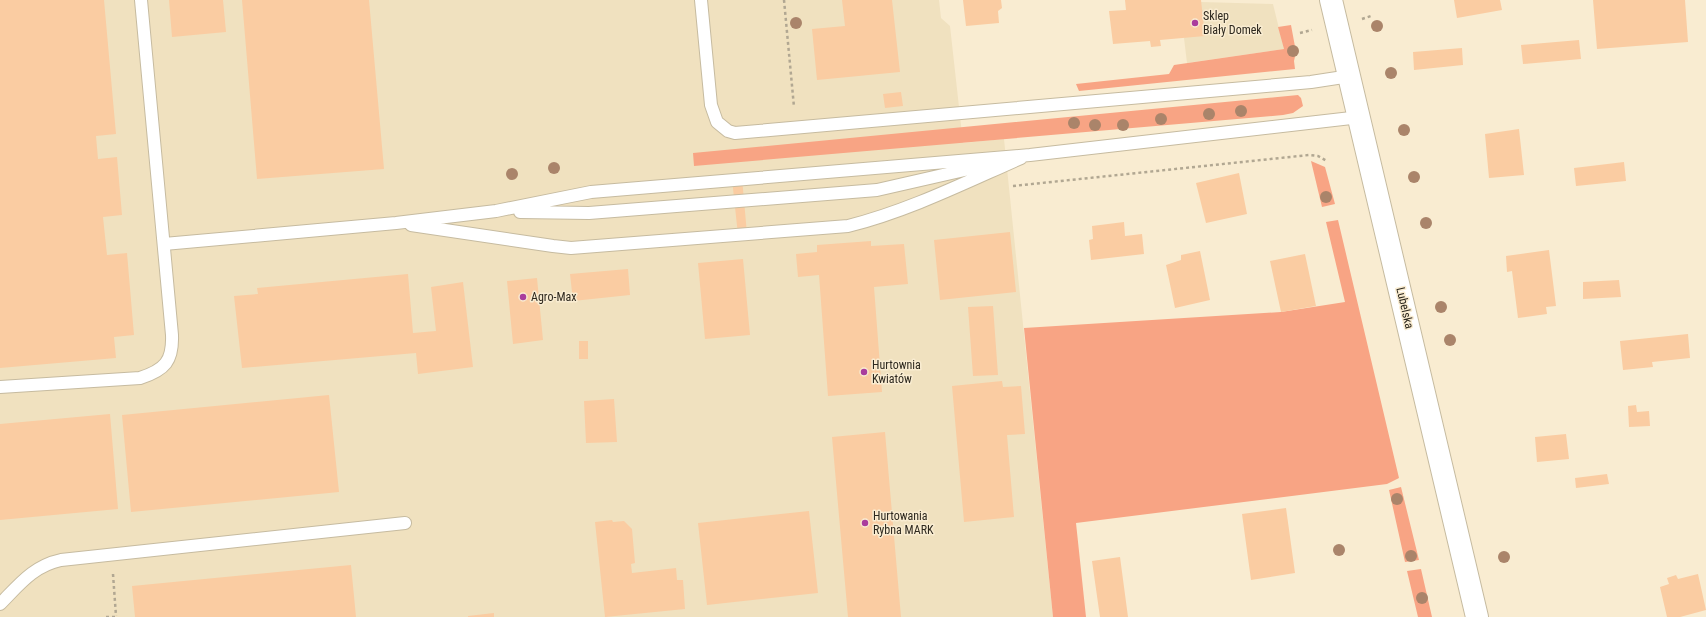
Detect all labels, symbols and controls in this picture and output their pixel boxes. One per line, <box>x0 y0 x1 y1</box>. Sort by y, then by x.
place label: Sklep Biały Domek <box>1203 9 1262 37</box>
marker: Sklep Biały Domek <box>1190 18 1200 28</box>
street label: Lubelska <box>1393 286 1417 330</box>
place label: Agro-Max <box>531 290 576 304</box>
marker: Agro-Max <box>518 292 528 302</box>
place label: Hurtownia Kwiatów <box>872 358 921 386</box>
marker: Hurtownia Kwiatów <box>859 367 869 377</box>
place label: Hurtowania Rybna MARK <box>873 509 934 537</box>
marker: Hurtowania Rybna MARK <box>860 518 870 528</box>

